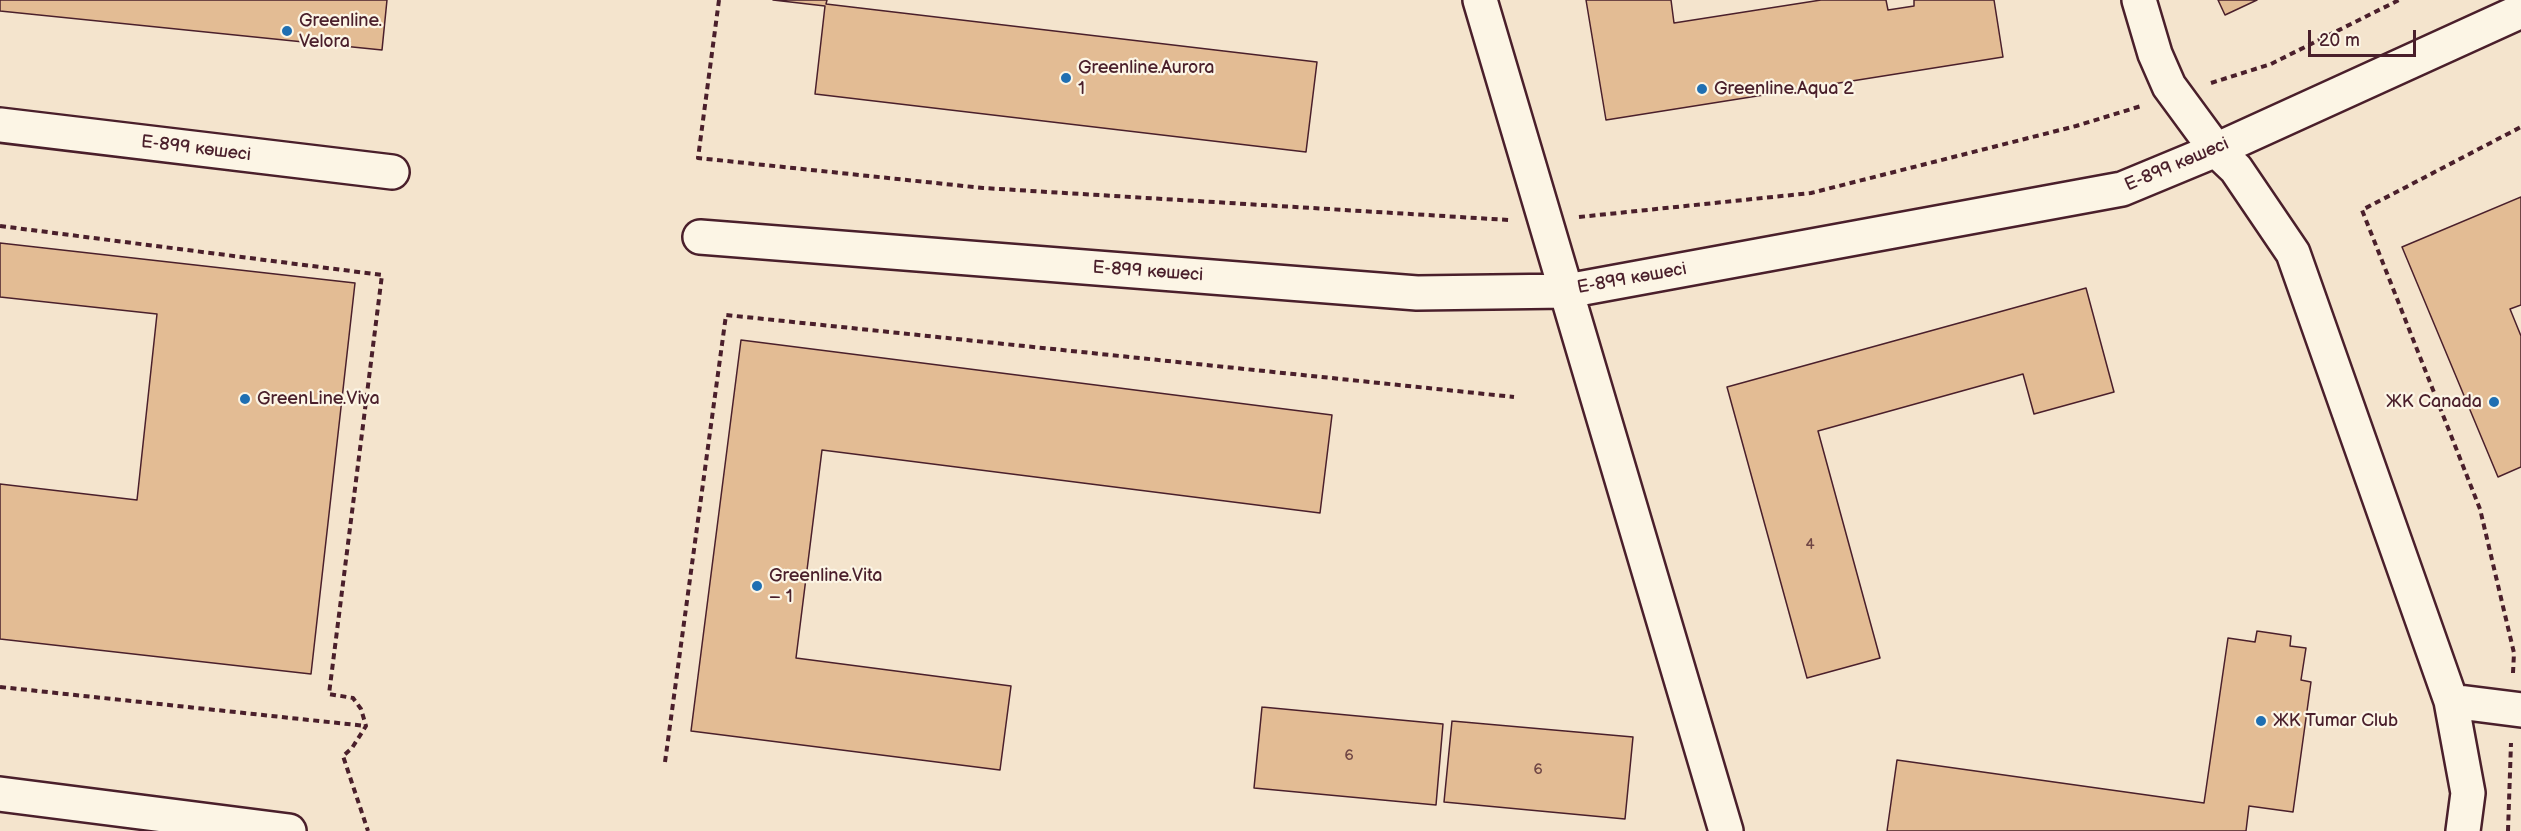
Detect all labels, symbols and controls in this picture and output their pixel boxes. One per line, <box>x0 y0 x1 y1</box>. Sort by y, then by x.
place label: Greenline. Velora <box>299 10 382 52</box>
scale bar <box>2311 18 2419 56</box>
marker: Greenline. Velora <box>280 24 294 38</box>
text: 20 m <box>2319 30 2360 51</box>
place label: Greenline.Aurora 1 <box>1078 57 1215 100</box>
marker: Greenline.Aurora 1 <box>1059 71 1073 85</box>
place label: Greenline.Aqua 2 <box>1714 78 1854 100</box>
marker: Greenline.Aqua 2 <box>1695 82 1709 96</box>
street label: Е-899 көшесі <box>140 132 252 166</box>
street label: Е-899 көшесі <box>2122 133 2232 197</box>
street label: Е-899 көшесі <box>1092 257 1204 287</box>
street label: Е-899 көшесі <box>1576 259 1688 299</box>
place label: GreenLine.Viva <box>257 388 380 410</box>
place label: ЖК Canada <box>2386 391 2482 413</box>
marker: GreenLine.Viva <box>238 392 252 406</box>
marker: ЖК Canada <box>2487 395 2501 409</box>
house number: 4 <box>1805 536 1815 554</box>
place label: Greenline.Vita – 1 <box>769 565 883 608</box>
marker: Greenline.Vita – 1 <box>750 579 764 593</box>
place label: ЖК Tumar Club <box>2273 710 2398 732</box>
marker: ЖК Tumar Club <box>2254 714 2268 728</box>
house number: 6 <box>1344 747 1354 765</box>
house number: 6 <box>1533 761 1543 779</box>

